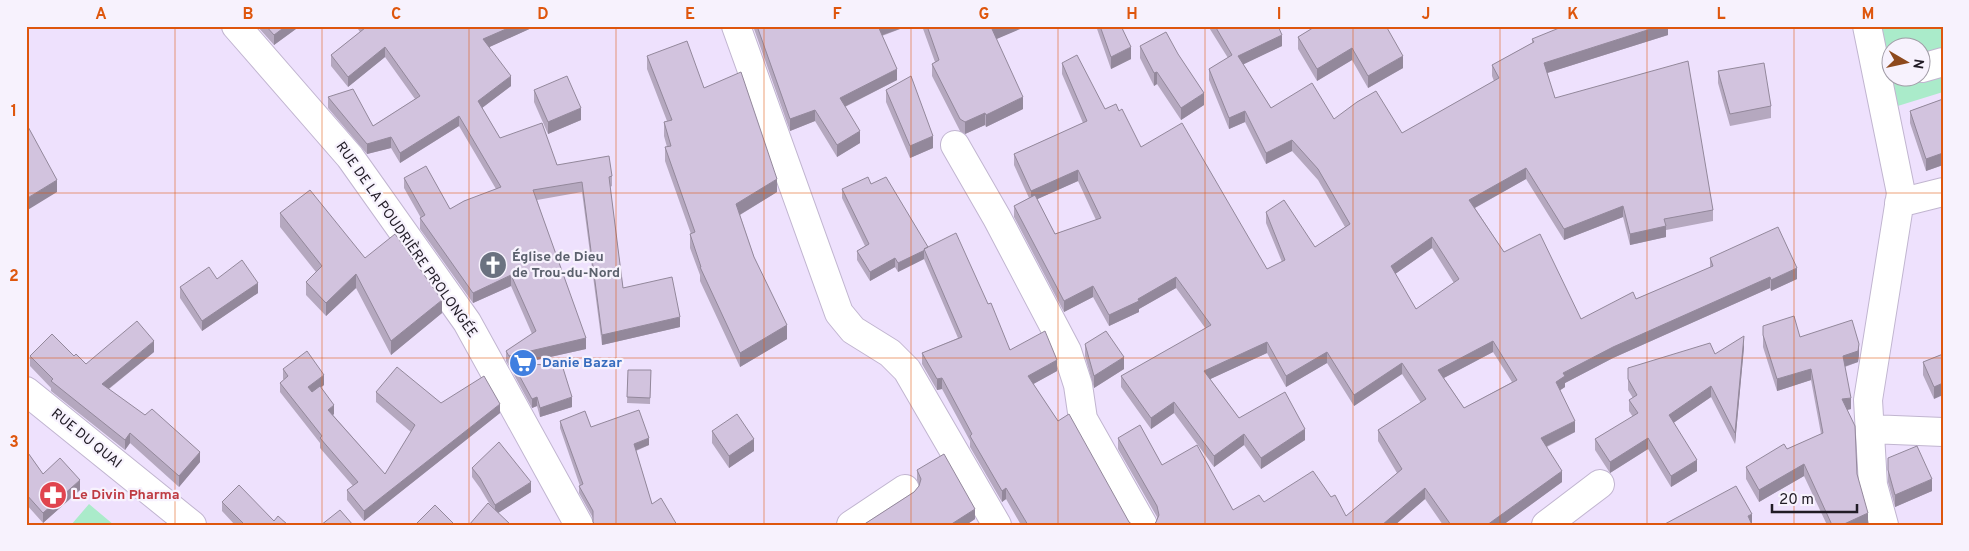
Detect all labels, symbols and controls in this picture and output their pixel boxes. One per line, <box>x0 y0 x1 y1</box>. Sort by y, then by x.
text: A <box>95 5 107 25</box>
text: B <box>242 5 254 25</box>
text: C <box>391 5 401 25</box>
text: D <box>537 5 549 25</box>
text: E <box>685 5 695 25</box>
text: F <box>832 5 842 25</box>
text: G <box>979 5 989 25</box>
text: H <box>1126 5 1138 25</box>
text: I <box>1277 5 1281 25</box>
text: J <box>1422 5 1430 25</box>
text: K <box>1567 5 1579 25</box>
text: L <box>1716 5 1726 25</box>
text: M <box>1862 5 1874 25</box>
north arrow <box>1882 38 1932 88</box>
text: N <box>1908 57 1927 70</box>
text: 1 <box>11 102 17 122</box>
street label: RUE DE LA POUDRIÈRE PROLONGÉE <box>332 138 481 341</box>
place label: Église de Dieu de Trou-du-Nord <box>512 248 620 282</box>
church icon: Église de Dieu de Trou-du-Nord <box>478 250 508 280</box>
text: 2 <box>9 267 19 287</box>
supermarket icon: Danie Bazar <box>508 348 538 378</box>
place label: Danie Bazar <box>542 355 622 372</box>
street label: RUE DU QUAI <box>47 405 125 473</box>
text: 3 <box>9 433 19 453</box>
pharmacy icon: Le Divin Pharma <box>38 480 68 510</box>
scale bar <box>1772 481 1856 513</box>
place label: Le Divin Pharma <box>72 487 180 504</box>
text: 20 m <box>1779 491 1814 510</box>

